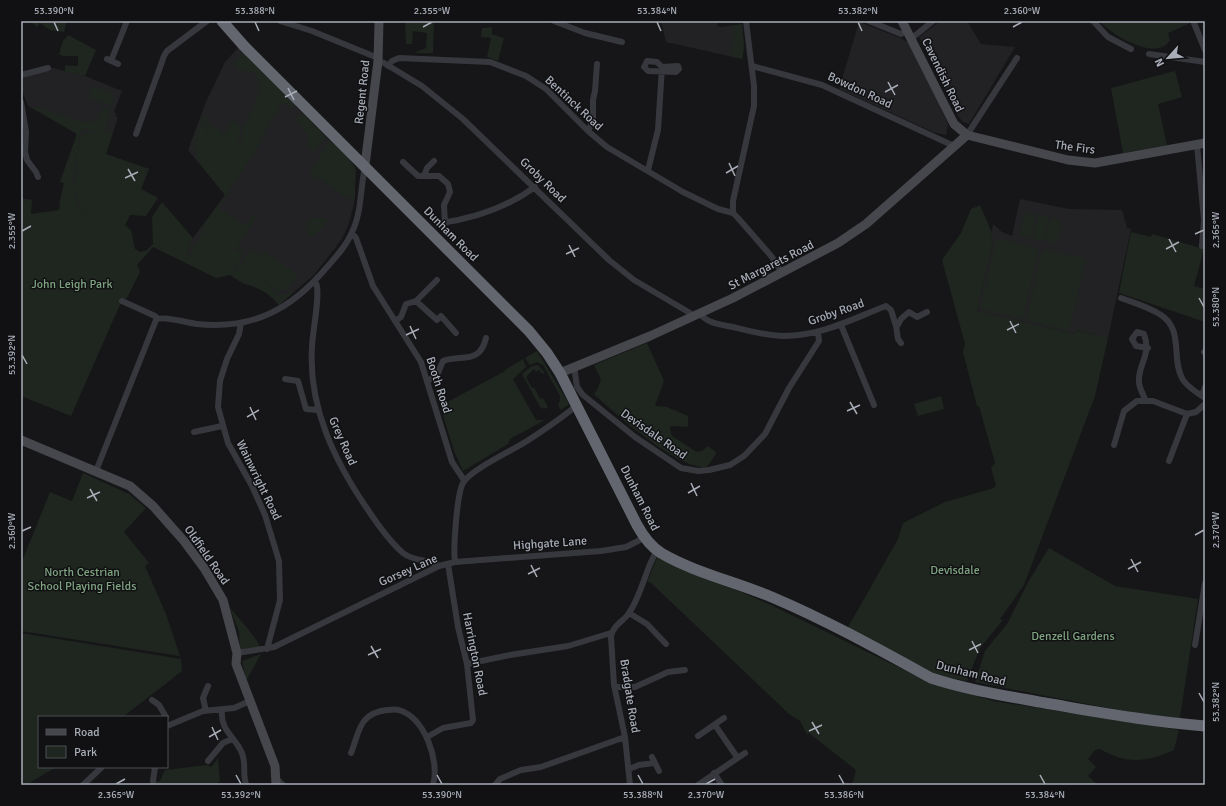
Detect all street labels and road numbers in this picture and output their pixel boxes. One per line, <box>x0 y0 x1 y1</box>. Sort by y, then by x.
street label: Cavendish Road <box>918 36 967 115</box>
street label: Regent Road <box>352 59 373 125</box>
street label: Bowdon Road <box>825 69 894 112</box>
street label: Bentinck Road <box>542 73 606 134</box>
street label: The Firs <box>1054 137 1096 158</box>
street label: Groby Road <box>516 155 569 206</box>
street label: Dunham Road <box>420 204 481 265</box>
street label: St Margarets Road <box>726 237 817 293</box>
street label: Groby Road <box>806 296 866 329</box>
street label: Booth Road <box>422 355 455 415</box>
street label: Devisdale Road <box>618 406 690 463</box>
street label: Grey Road <box>325 415 360 468</box>
street label: Wainwright Road <box>233 438 284 523</box>
street label: Dunham Road <box>617 463 662 533</box>
street label: Oldfield Road <box>181 523 232 588</box>
street label: Highgate Lane <box>513 533 587 554</box>
street label: Gorsey Lane <box>377 551 440 590</box>
street label: Harrington Road <box>459 611 490 697</box>
street label: Bradgate Road <box>616 658 643 734</box>
street label: Dunham Road <box>934 658 1007 689</box>

